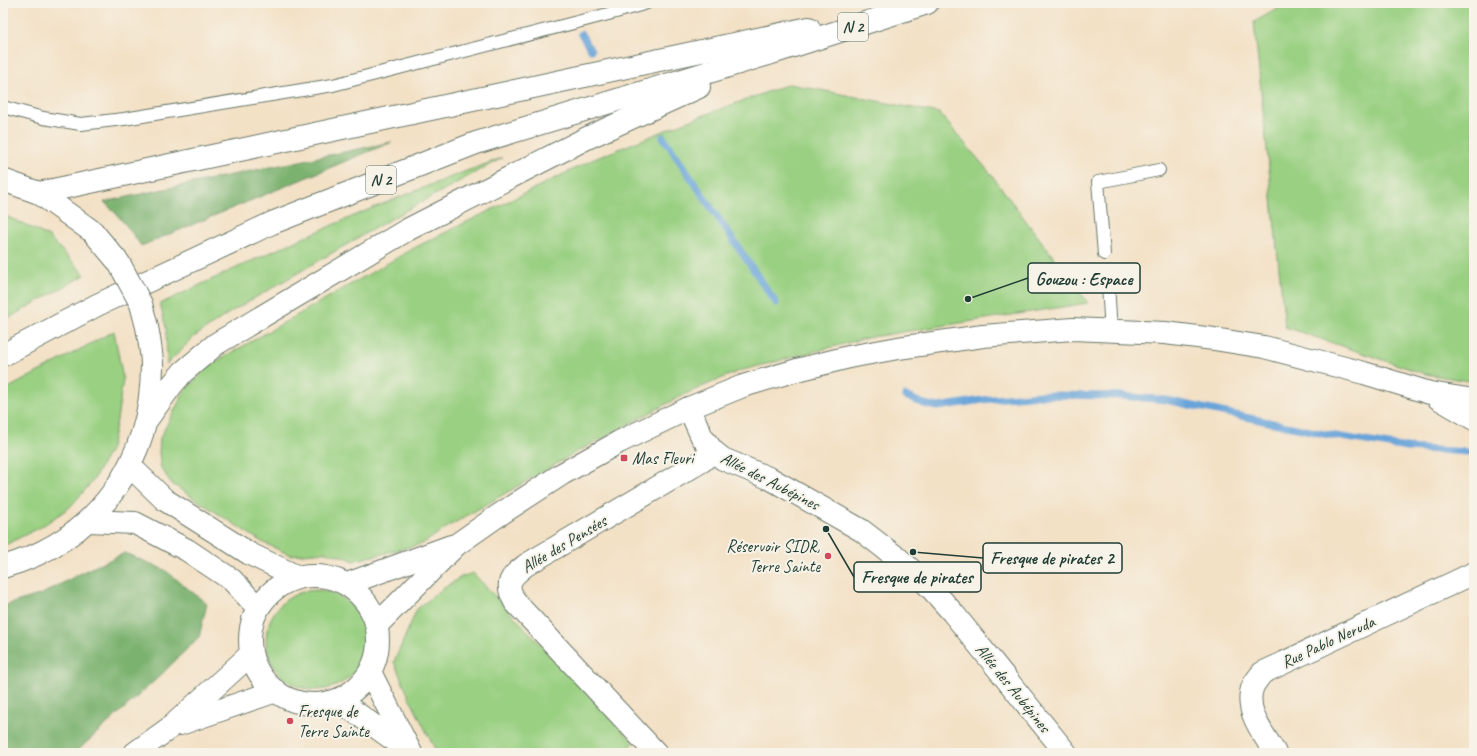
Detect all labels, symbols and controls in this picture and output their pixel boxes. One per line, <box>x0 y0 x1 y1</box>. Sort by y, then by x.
road number: N 2 <box>838 13 868 41</box>
road number: N 2 <box>366 166 396 194</box>
callout: Gouzou : Espace <box>1028 263 1140 293</box>
text: Gouzou : Espace <box>1036 268 1134 290</box>
street label: Allée des Aubépines <box>717 447 825 516</box>
place label: Mas Fleuri <box>632 448 695 469</box>
marker: Mas Fleuri <box>619 453 629 463</box>
street label: Allée des Pensées <box>518 509 612 578</box>
place label: Réservoir SIDR, Terre Sainte <box>726 536 821 577</box>
callout: Fresque de pirates 2 <box>983 543 1122 573</box>
text: Fresque de pirates 2 <box>990 547 1116 569</box>
marker: Réservoir SIDR, Terre Sainte <box>823 551 833 561</box>
callout: Fresque de pirates <box>854 562 981 592</box>
text: Fresque de pirates <box>861 566 974 588</box>
street label: Rue Pablo Neruda <box>1278 611 1380 673</box>
street label: Allée des Aubépines <box>971 639 1056 738</box>
place label: Fresque de Terre Sainte <box>298 701 370 742</box>
marker: Fresque de Terre Sainte <box>285 716 295 726</box>

